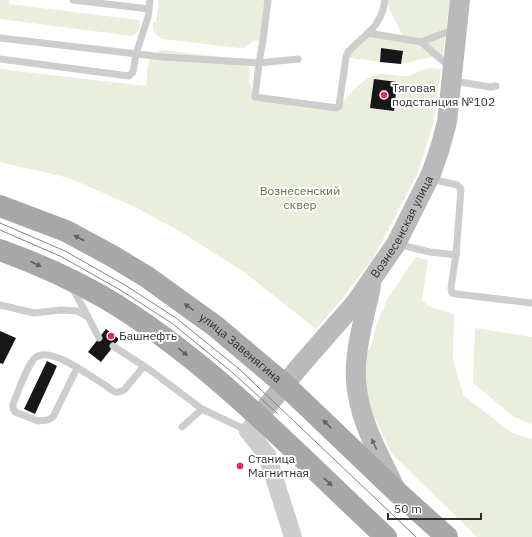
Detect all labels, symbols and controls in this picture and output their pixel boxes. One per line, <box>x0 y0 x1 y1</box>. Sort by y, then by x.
place label: Тяговая подстанция №102 <box>392 80 495 109</box>
marker: Тяговая подстанция №102 <box>379 90 389 100</box>
street label: Вознесенская улица <box>367 172 436 281</box>
park label: Вознесенский cквер <box>260 183 340 212</box>
one-way arrow <box>73 235 85 242</box>
one-way arrow <box>31 262 43 268</box>
one-way arrow <box>184 303 195 311</box>
street label: улица Завенягина <box>197 309 285 386</box>
place label: Башнефть <box>119 328 177 343</box>
marker: Башнефть <box>106 331 116 341</box>
one-way arrow <box>178 348 189 356</box>
one-way arrow <box>322 420 332 429</box>
one-way arrow <box>371 438 377 450</box>
place label: Станица Магнитная <box>248 451 309 480</box>
marker: Станица Магнитная <box>235 461 245 471</box>
one-way arrow <box>323 477 333 487</box>
scale bar <box>388 495 481 521</box>
text: 50 m <box>394 501 422 516</box>

